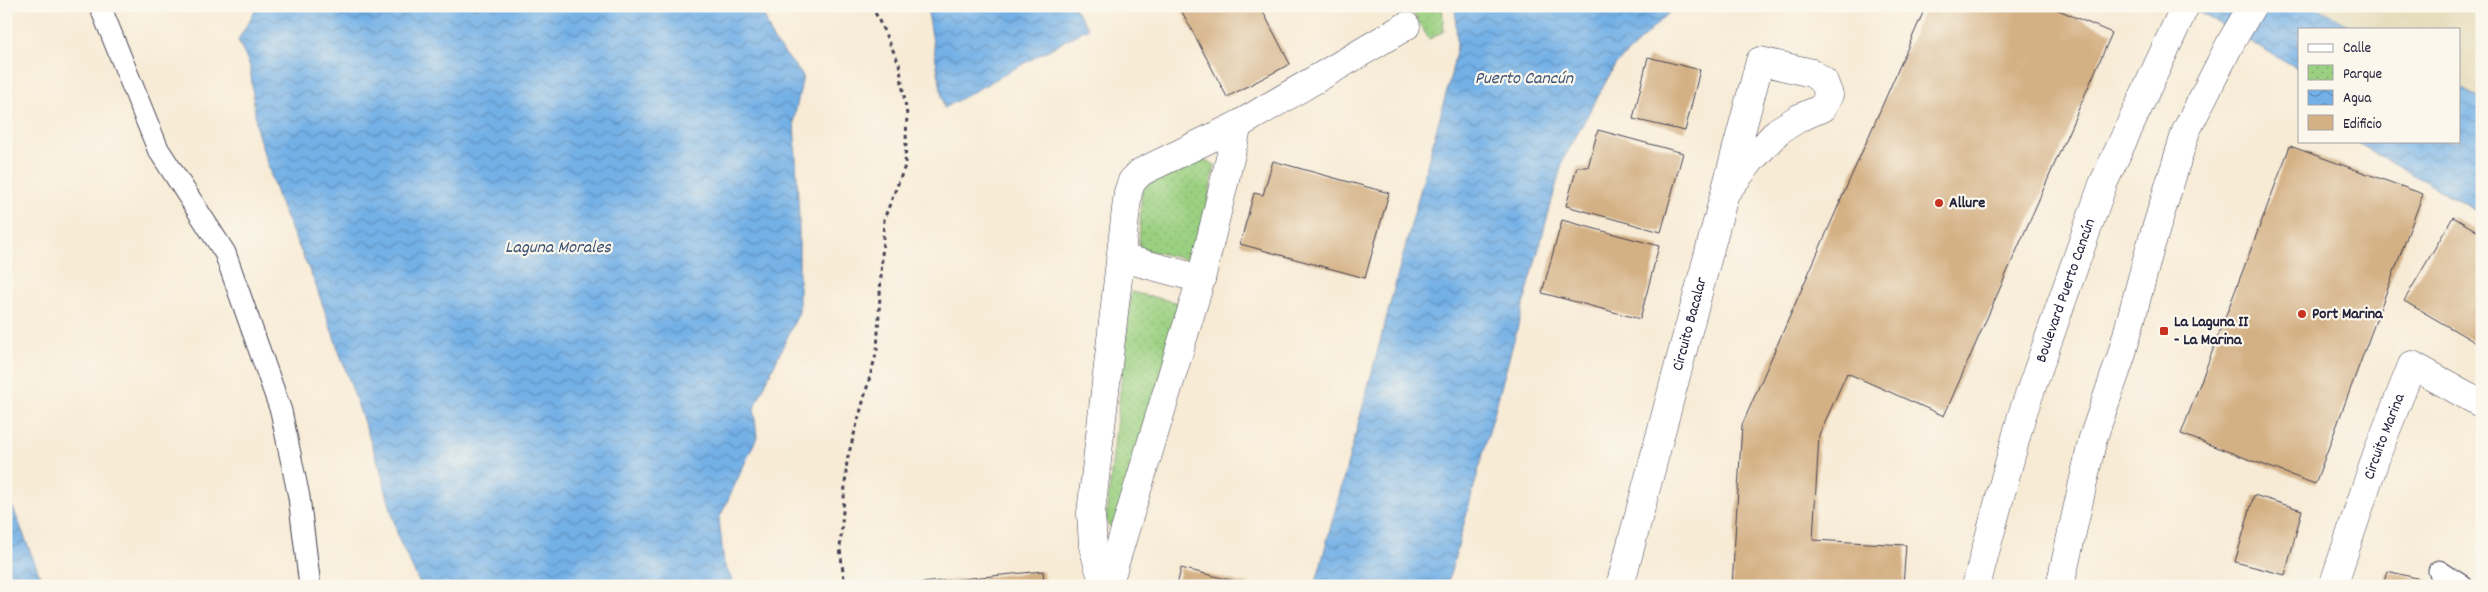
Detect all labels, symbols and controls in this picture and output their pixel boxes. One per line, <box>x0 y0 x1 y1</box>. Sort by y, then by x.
legend <box>2298 28 2460 142</box>
text: Calle <box>2343 38 2372 60</box>
text: Parque <box>2343 64 2383 86</box>
water label: Puerto Cancún <box>1475 67 1574 92</box>
text: Agua <box>2343 88 2372 110</box>
text: Edificio <box>2343 114 2382 136</box>
place label: Allure <box>1949 192 1985 215</box>
marker: Allure <box>1933 197 1945 209</box>
street label: Boulevard Puerto Cancún <box>2030 215 2102 366</box>
water label: Laguna Morales <box>505 236 611 261</box>
street label: Circuito Bacalar <box>1666 275 1713 374</box>
place label: Port Marina <box>2312 303 2384 326</box>
marker: Port Marina <box>2296 308 2308 320</box>
place label: La Laguna II - La Marina <box>2174 311 2249 352</box>
marker: La Laguna II - La Marina <box>2158 325 2170 337</box>
street label: Circuito Marina <box>2358 390 2411 483</box>

